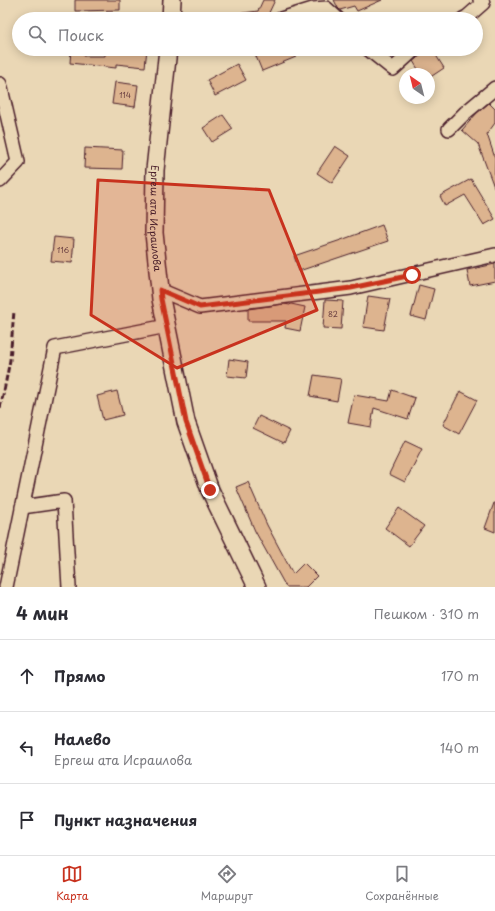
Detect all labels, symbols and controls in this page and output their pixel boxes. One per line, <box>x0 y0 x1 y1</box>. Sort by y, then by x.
search box <box>12 12 483 56</box>
icon: search <box>26 23 48 45</box>
text: Поиск <box>58 23 104 46</box>
north arrow <box>399 68 435 104</box>
house number: 114 <box>119 89 131 101</box>
street label: Ергеш ата Исраилова <box>147 164 166 273</box>
house number: 116 <box>57 244 70 256</box>
route start <box>403 266 421 284</box>
house number: 82 <box>328 308 338 320</box>
route end <box>201 481 219 499</box>
text: 4 мин <box>16 600 69 626</box>
text: Пешком · 310 m <box>374 604 479 623</box>
text: Прямо <box>54 664 105 687</box>
icon: ahead <box>16 665 38 687</box>
text: 170 m <box>441 666 479 685</box>
text: Налево <box>54 727 111 750</box>
icon: left <box>16 737 38 759</box>
text: 140 m <box>440 738 479 757</box>
text: Ергеш ата Исраилова <box>54 750 192 769</box>
text: Пункт назначения <box>54 808 197 831</box>
icon: arrive <box>16 809 38 831</box>
tab: Карта <box>56 863 88 904</box>
tab: Маршрут <box>201 863 253 904</box>
tab: Сохранённые <box>365 863 439 904</box>

